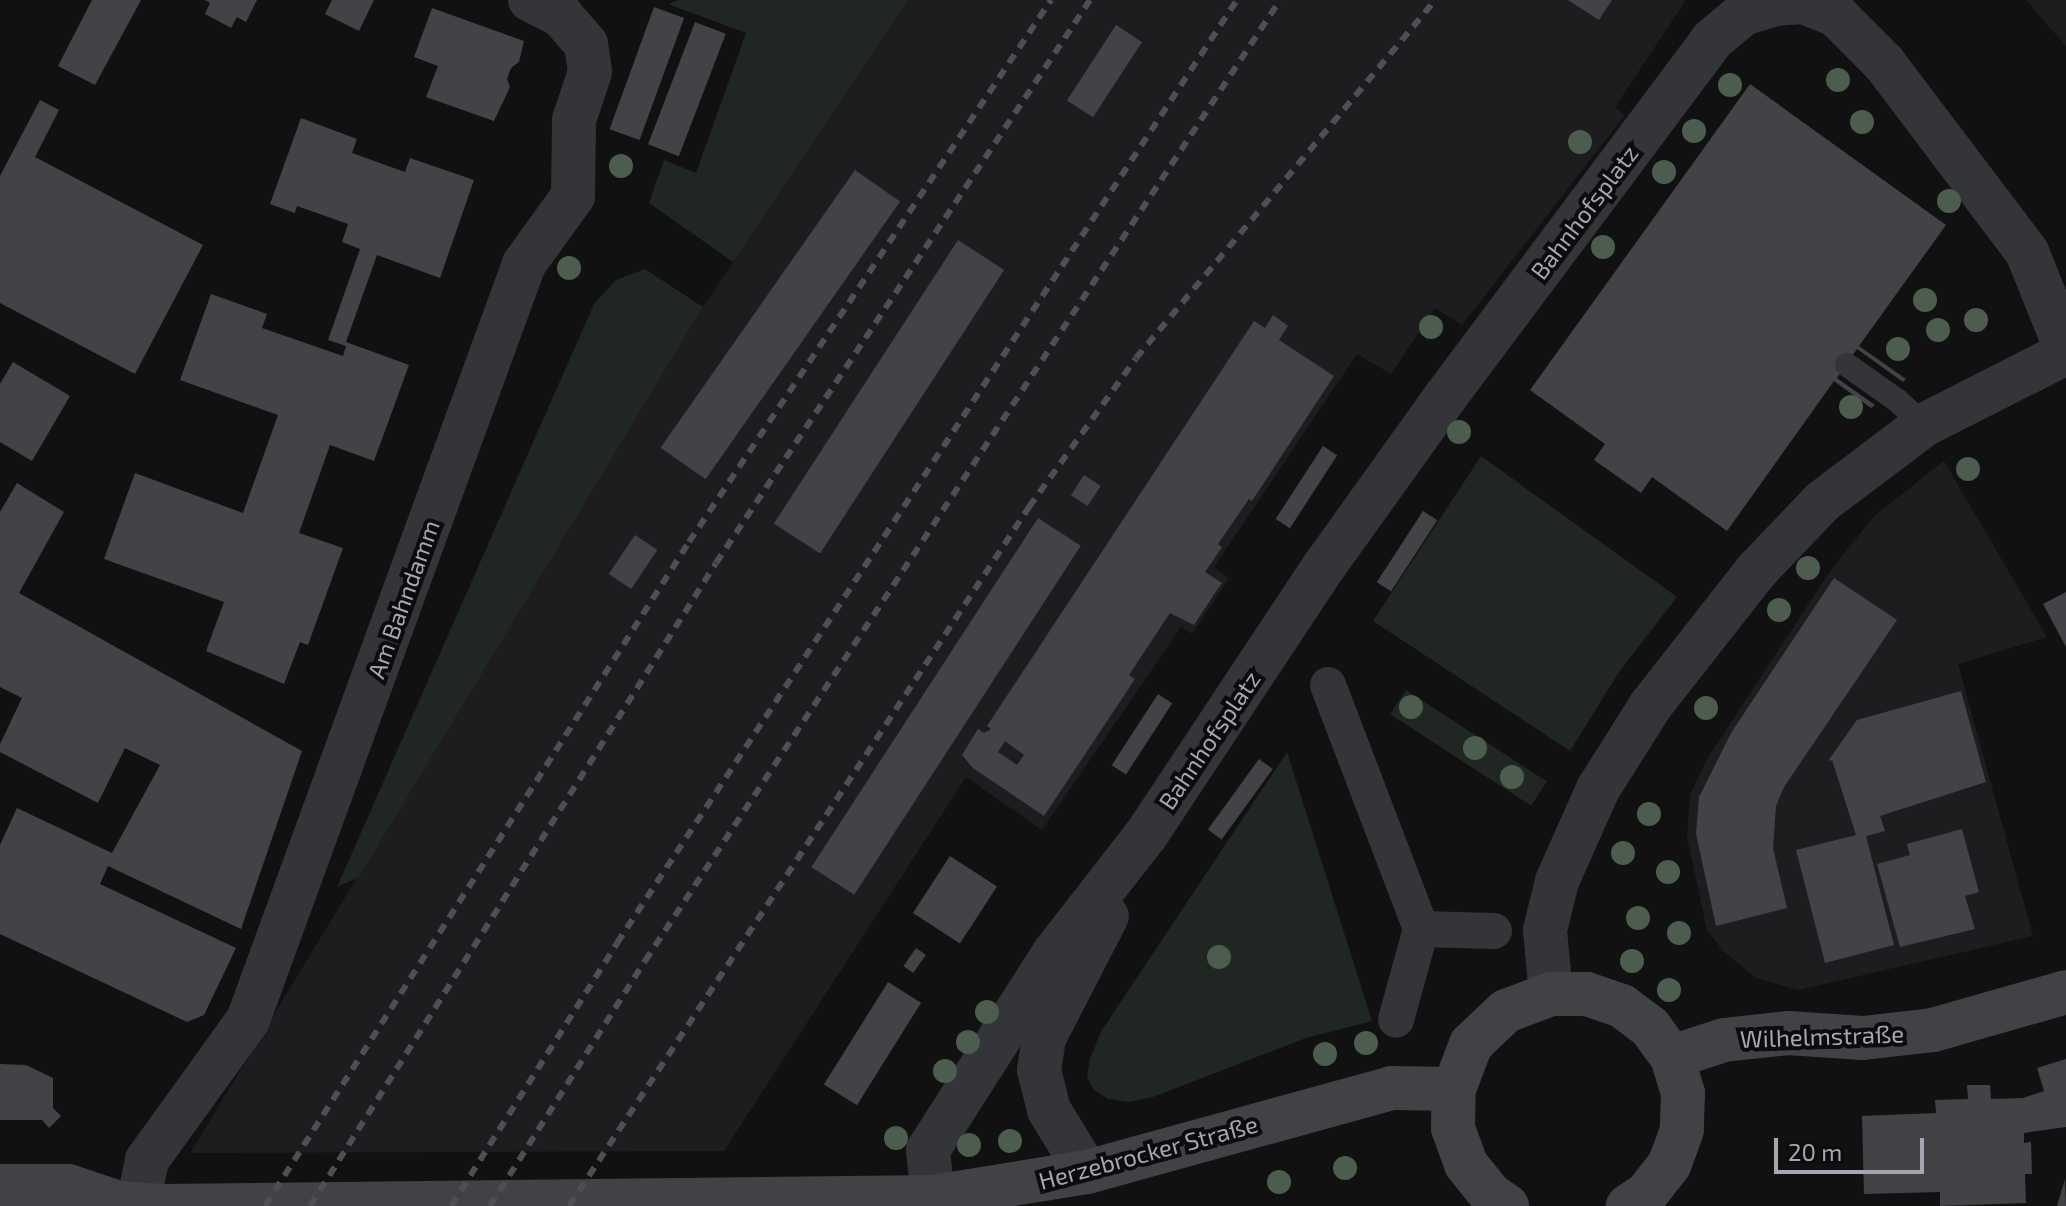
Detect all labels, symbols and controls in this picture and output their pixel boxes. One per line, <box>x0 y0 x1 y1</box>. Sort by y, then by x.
street label: Bahnhofsplatz <box>1524 139 1644 285</box>
street label: Am Bahndamm <box>361 516 445 682</box>
street label: Bahnhofsplatz <box>1152 665 1266 815</box>
street label: Wilhelmstraße <box>1740 1019 1904 1053</box>
street label: Herzebrocker Straße <box>1035 1109 1261 1195</box>
scale bar <box>1778 1122 1928 1172</box>
text: 20 m <box>1788 1137 1842 1166</box>

